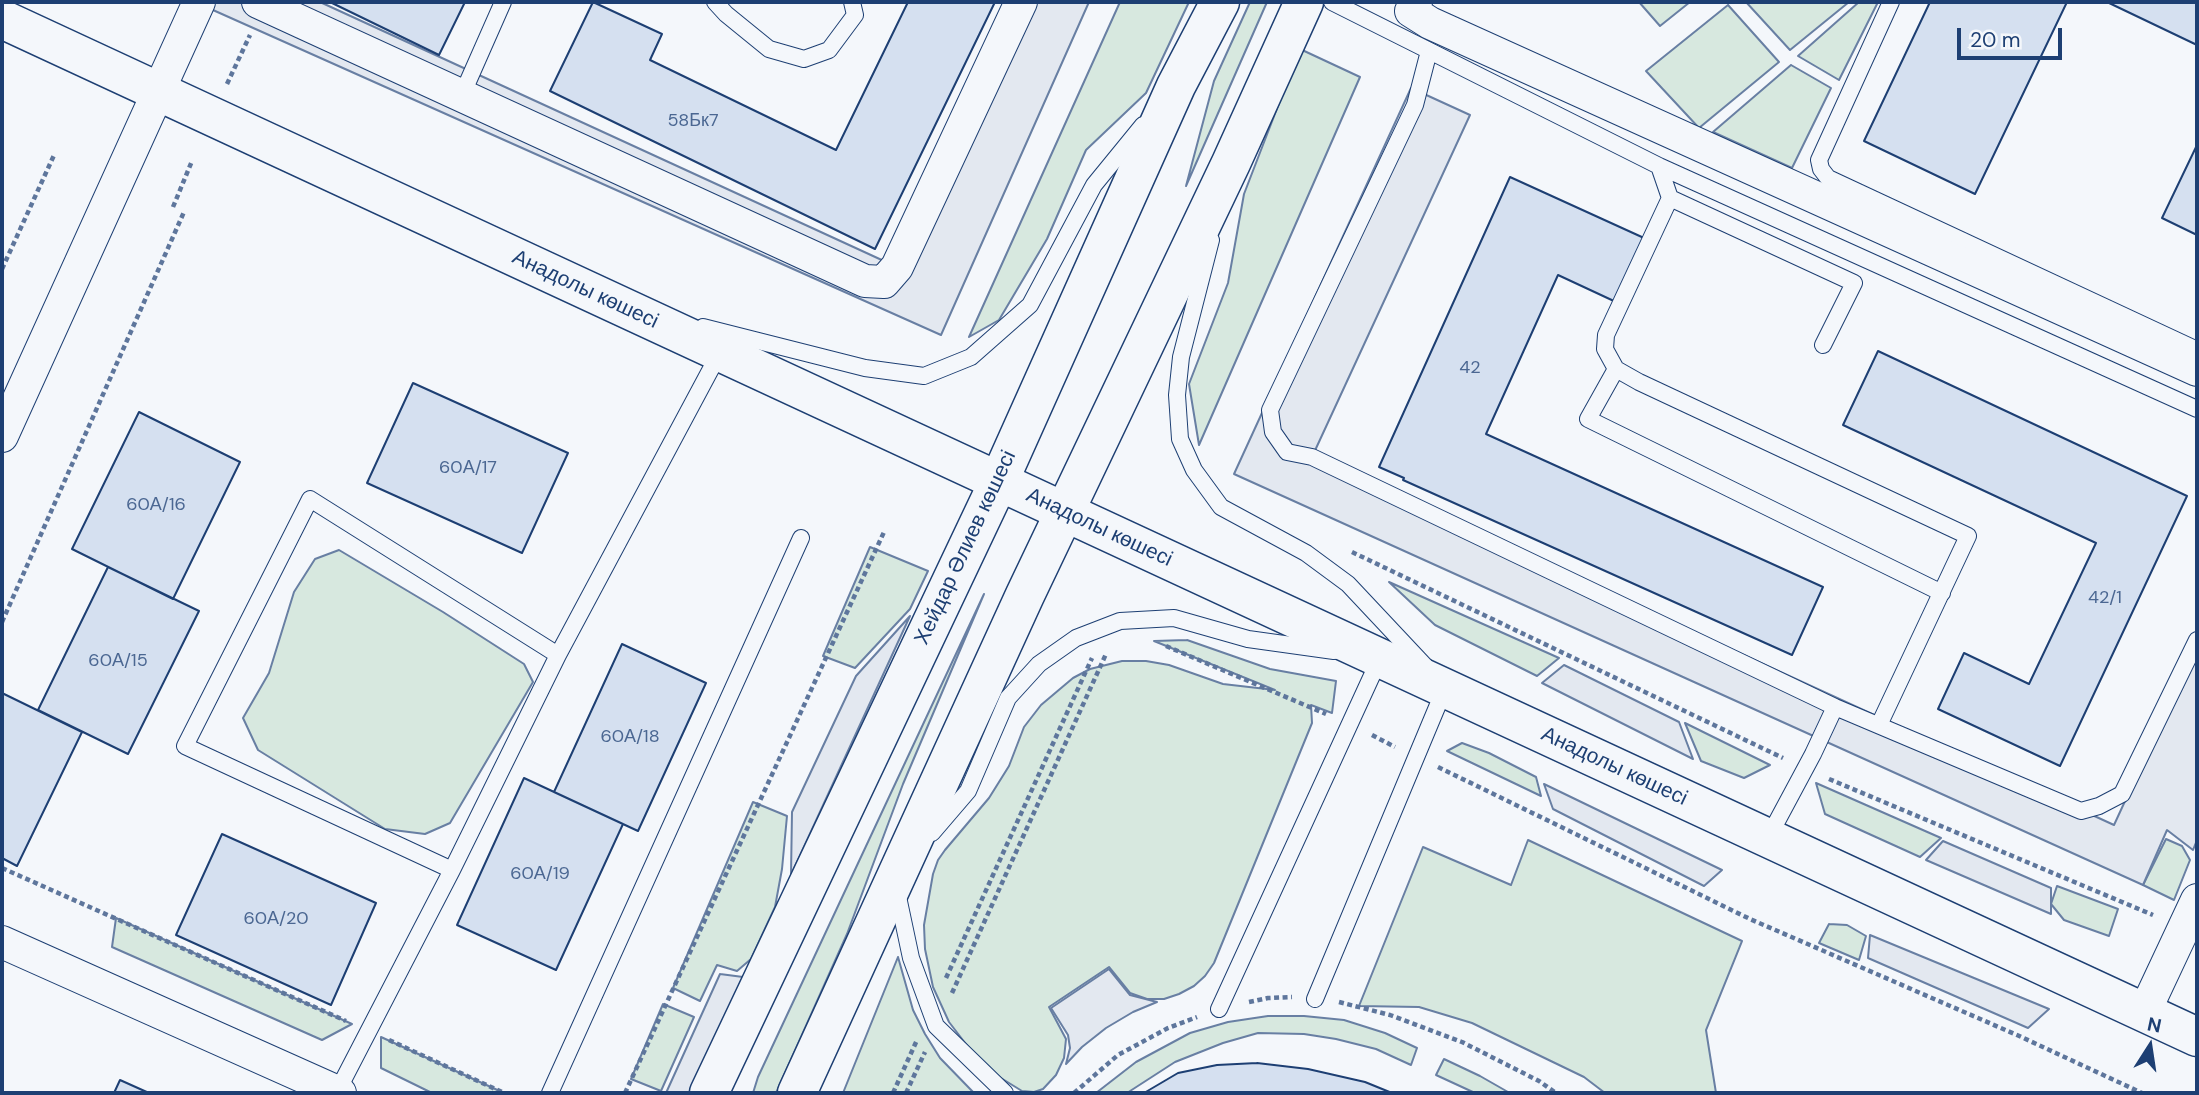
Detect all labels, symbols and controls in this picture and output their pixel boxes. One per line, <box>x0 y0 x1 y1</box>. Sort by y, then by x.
scale bar <box>1961 14 2066 58</box>
text: 20 m <box>1970 26 2021 54</box>
house number: 58Бк7 <box>667 110 719 132</box>
street label: Анадолы көшесі <box>508 245 662 335</box>
house number: 42 <box>1459 357 1481 379</box>
street label: Хейдар Әлиев көшесі <box>910 447 1022 649</box>
house number: 60А/17 <box>439 457 497 479</box>
street label: Анадолы көшесі <box>1022 483 1176 573</box>
house number: 60А/16 <box>126 494 186 516</box>
house number: 42/1 <box>2088 587 2122 609</box>
house number: 60А/15 <box>88 650 148 672</box>
street label: Анадолы көшесі <box>1537 722 1691 812</box>
house number: 60А/18 <box>600 726 660 748</box>
house number: 60А/19 <box>510 863 570 885</box>
house number: 60А/20 <box>243 908 309 930</box>
north arrow <box>2115 1011 2185 1081</box>
text: N <box>2145 1011 2164 1039</box>

